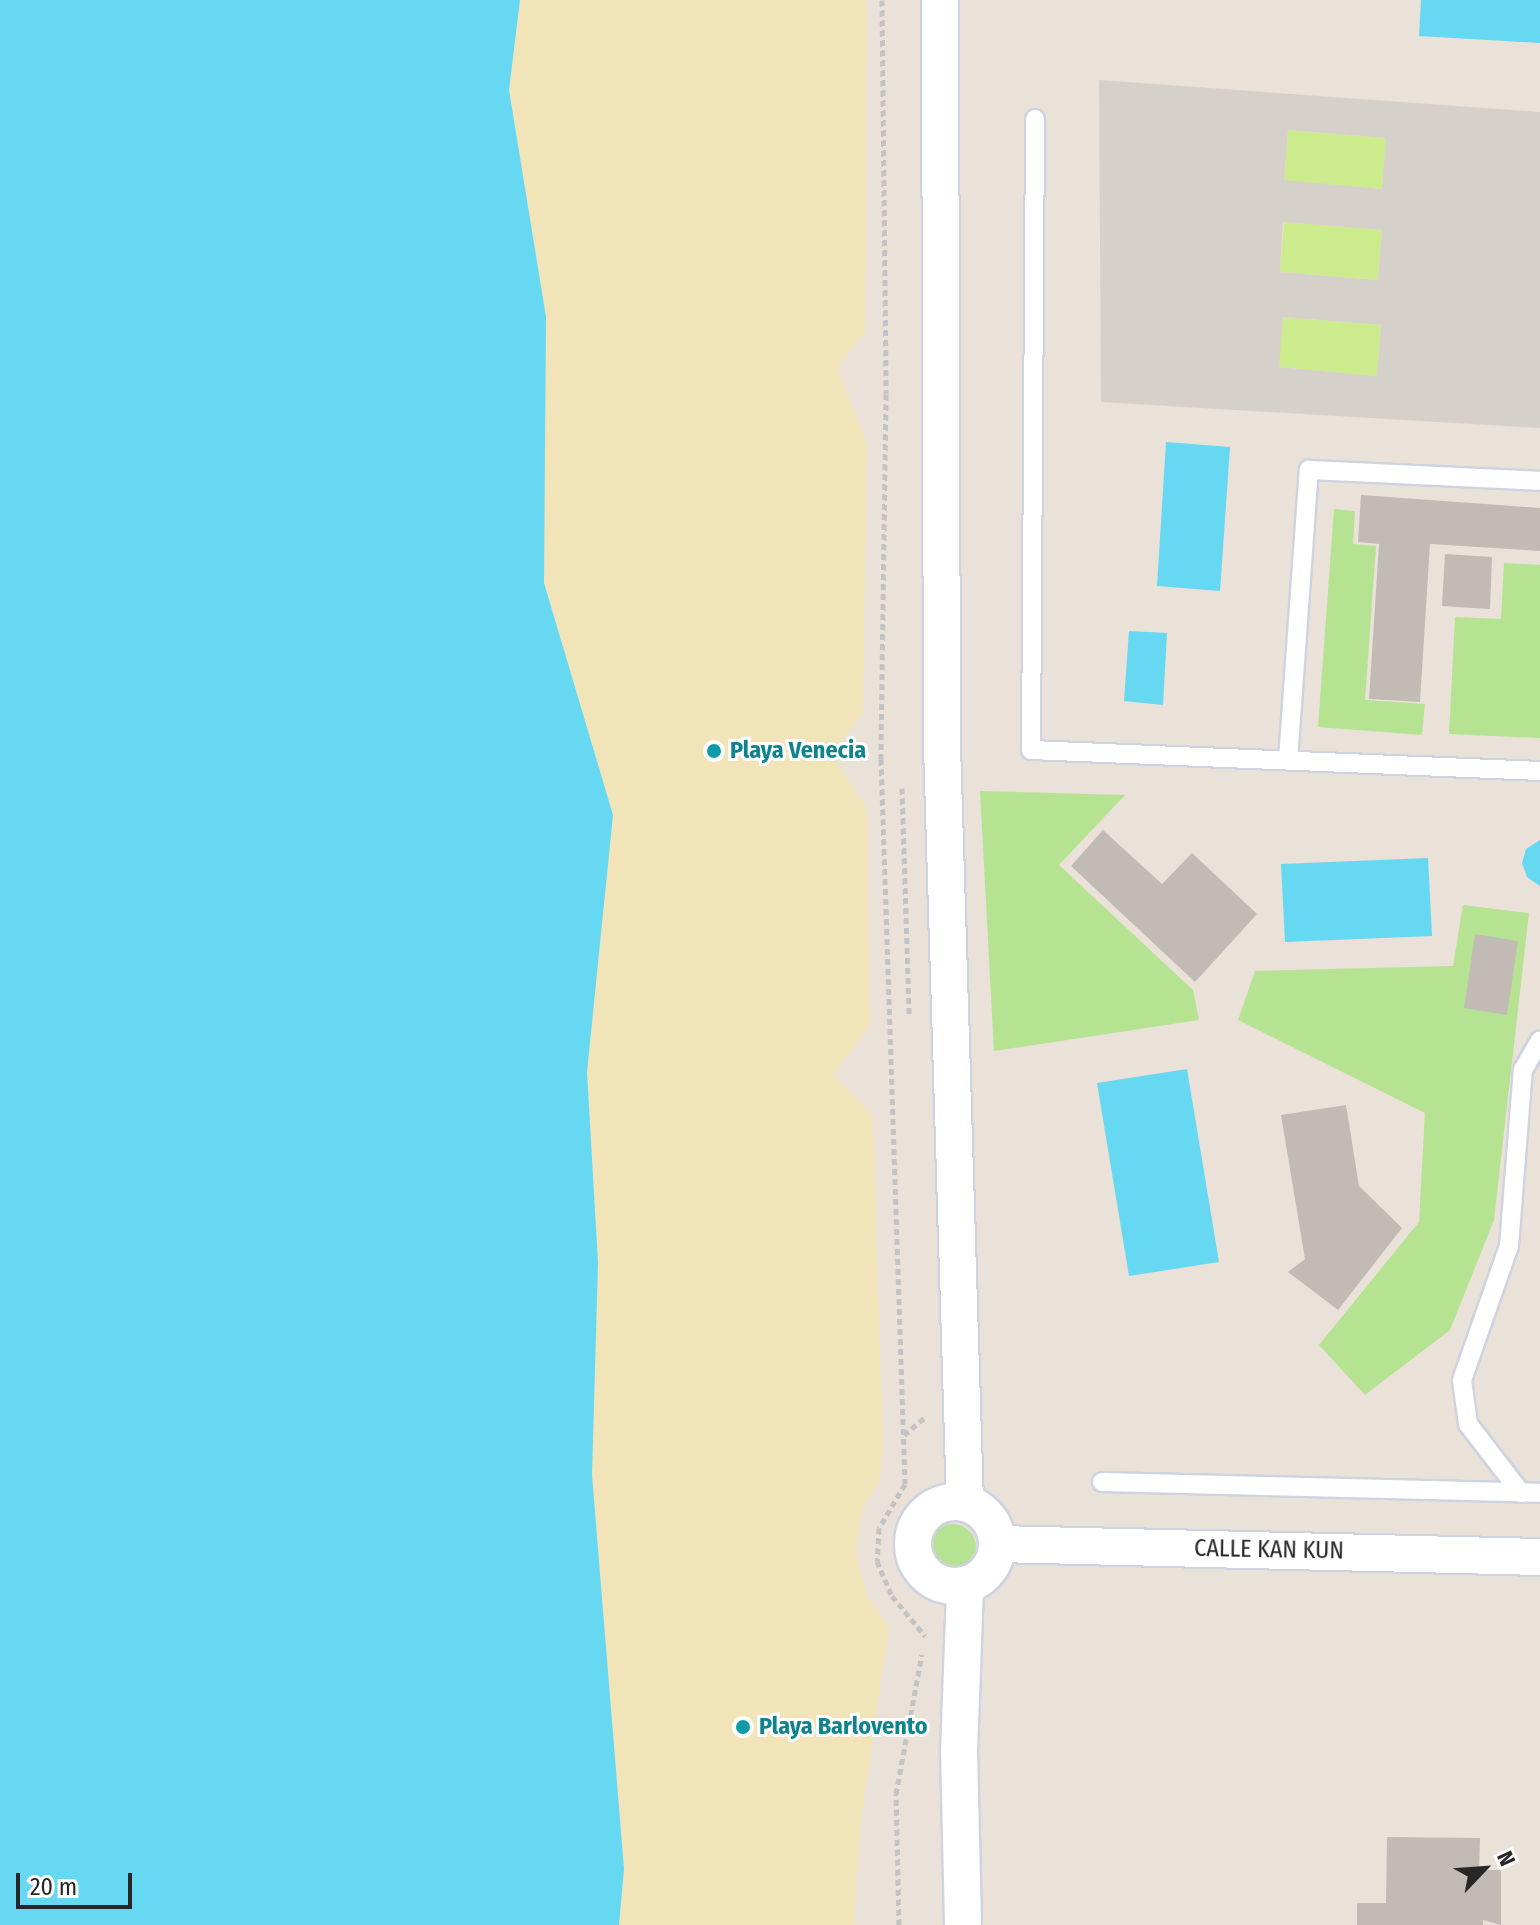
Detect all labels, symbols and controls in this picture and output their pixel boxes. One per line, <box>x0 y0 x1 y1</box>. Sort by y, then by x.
place label: Playa Venecia <box>730 737 866 765</box>
marker: Playa Venecia <box>705 742 723 760</box>
street label: CALLE KAN KUN <box>1194 1534 1344 1566</box>
place label: Playa Barlovento <box>759 1713 928 1741</box>
marker: Playa Barlovento <box>734 1718 752 1736</box>
north arrow <box>1444 1829 1524 1909</box>
text: N <box>1491 1847 1521 1870</box>
scale bar <box>20 1857 136 1907</box>
text: 20 m <box>30 1873 77 1901</box>

